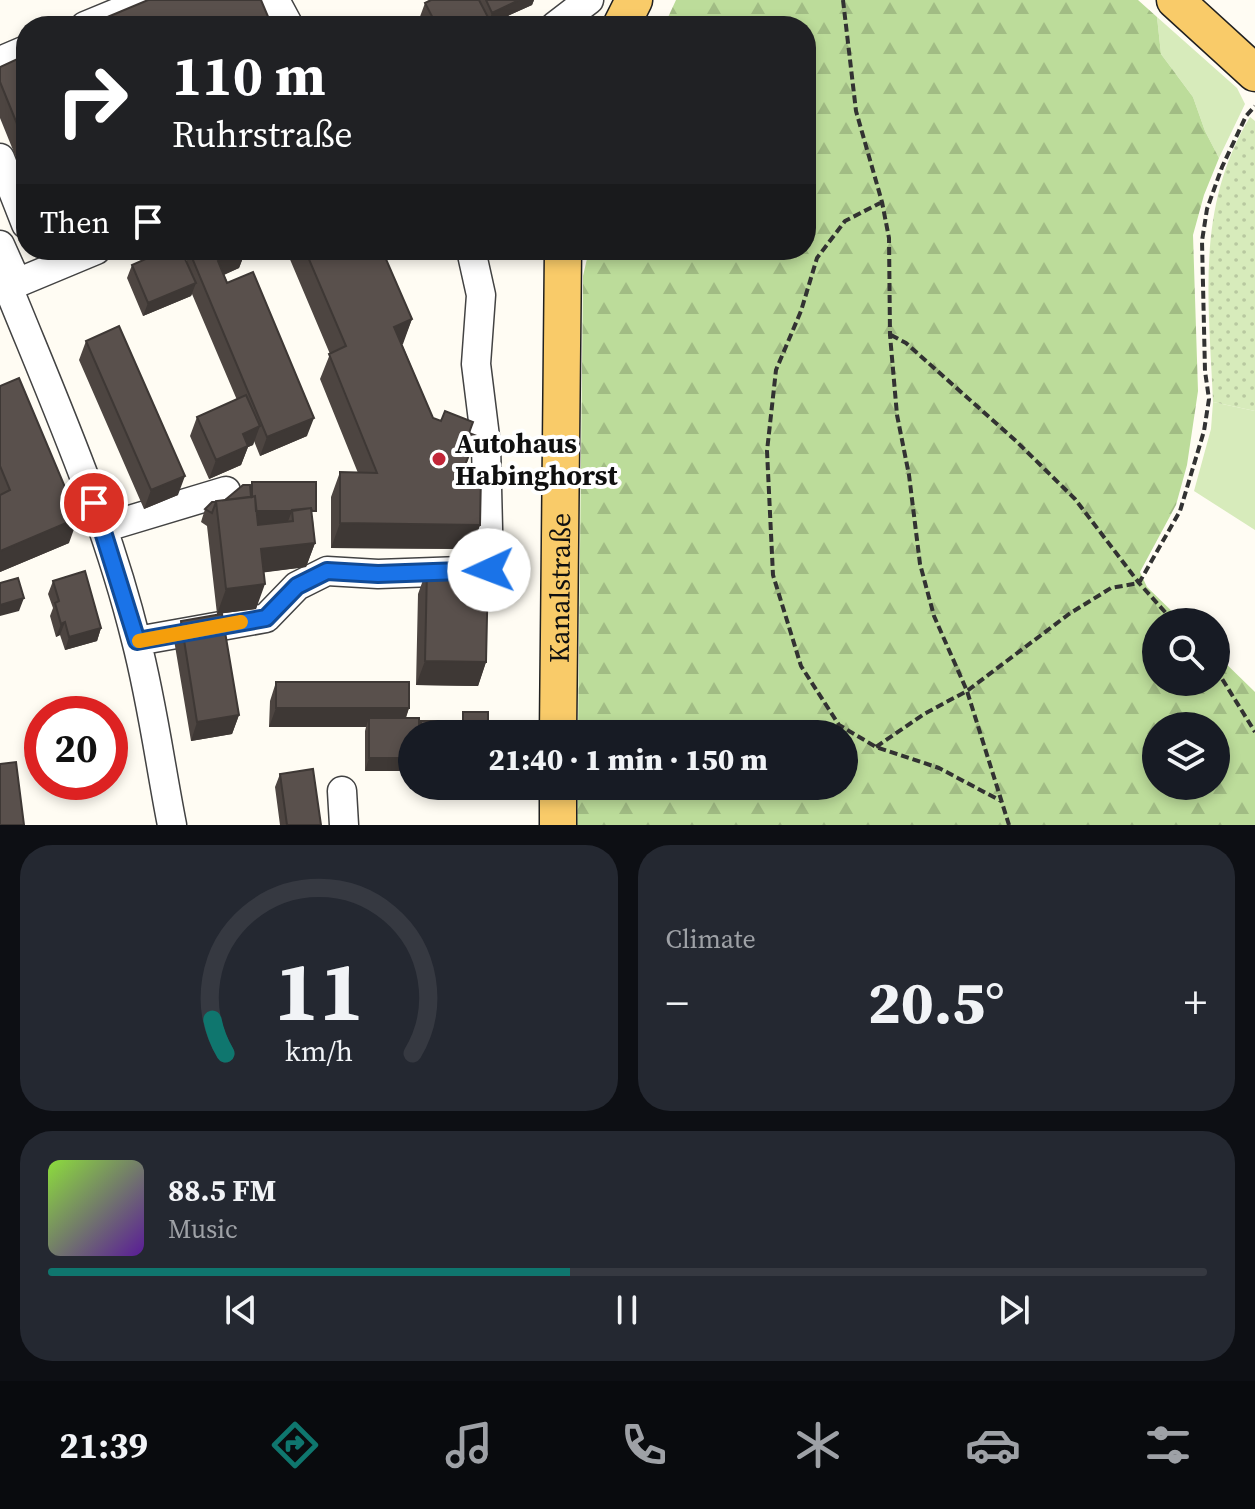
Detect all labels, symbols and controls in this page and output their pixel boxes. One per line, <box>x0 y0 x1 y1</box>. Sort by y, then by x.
text: 110 m <box>172 37 326 114</box>
icon: right <box>40 48 144 152</box>
text: Ruhrstraße <box>172 110 353 159</box>
icon: arrive <box>126 200 170 244</box>
text: Then <box>40 202 110 243</box>
place label: Autohaus Habinghorst <box>455 424 619 494</box>
marker: Autohaus Habinghorst <box>430 450 448 468</box>
pin <box>60 469 128 537</box>
icon: arrive <box>72 481 116 525</box>
street label: Kanalstraße <box>540 513 579 663</box>
position arrow <box>447 528 531 612</box>
map controls <box>1142 608 1230 800</box>
button: search <box>1142 608 1230 696</box>
speed limit sign: 20 <box>24 696 128 800</box>
button: layers <box>1142 712 1230 800</box>
text: 21:40 · 1 min · 150 m <box>488 739 768 780</box>
text: Climate <box>666 921 756 957</box>
text: 11 <box>274 934 364 1048</box>
text: 20.5° <box>868 961 1005 1043</box>
text: − <box>666 972 689 1033</box>
text: + <box>1184 972 1207 1033</box>
text: km/h <box>285 1031 353 1071</box>
text: 88.5 FM <box>168 1170 276 1211</box>
text: Music <box>168 1211 238 1247</box>
icon: previous <box>219 1288 263 1332</box>
icon: pause <box>605 1288 649 1332</box>
icon: next <box>992 1288 1036 1332</box>
icon: directions <box>267 1417 323 1473</box>
icon: music <box>441 1417 497 1473</box>
icon: phone <box>616 1417 672 1473</box>
icon: climate <box>790 1417 846 1473</box>
icon: car <box>965 1417 1021 1473</box>
icon: filters <box>1140 1417 1196 1473</box>
text: 21:39 <box>59 1421 148 1470</box>

